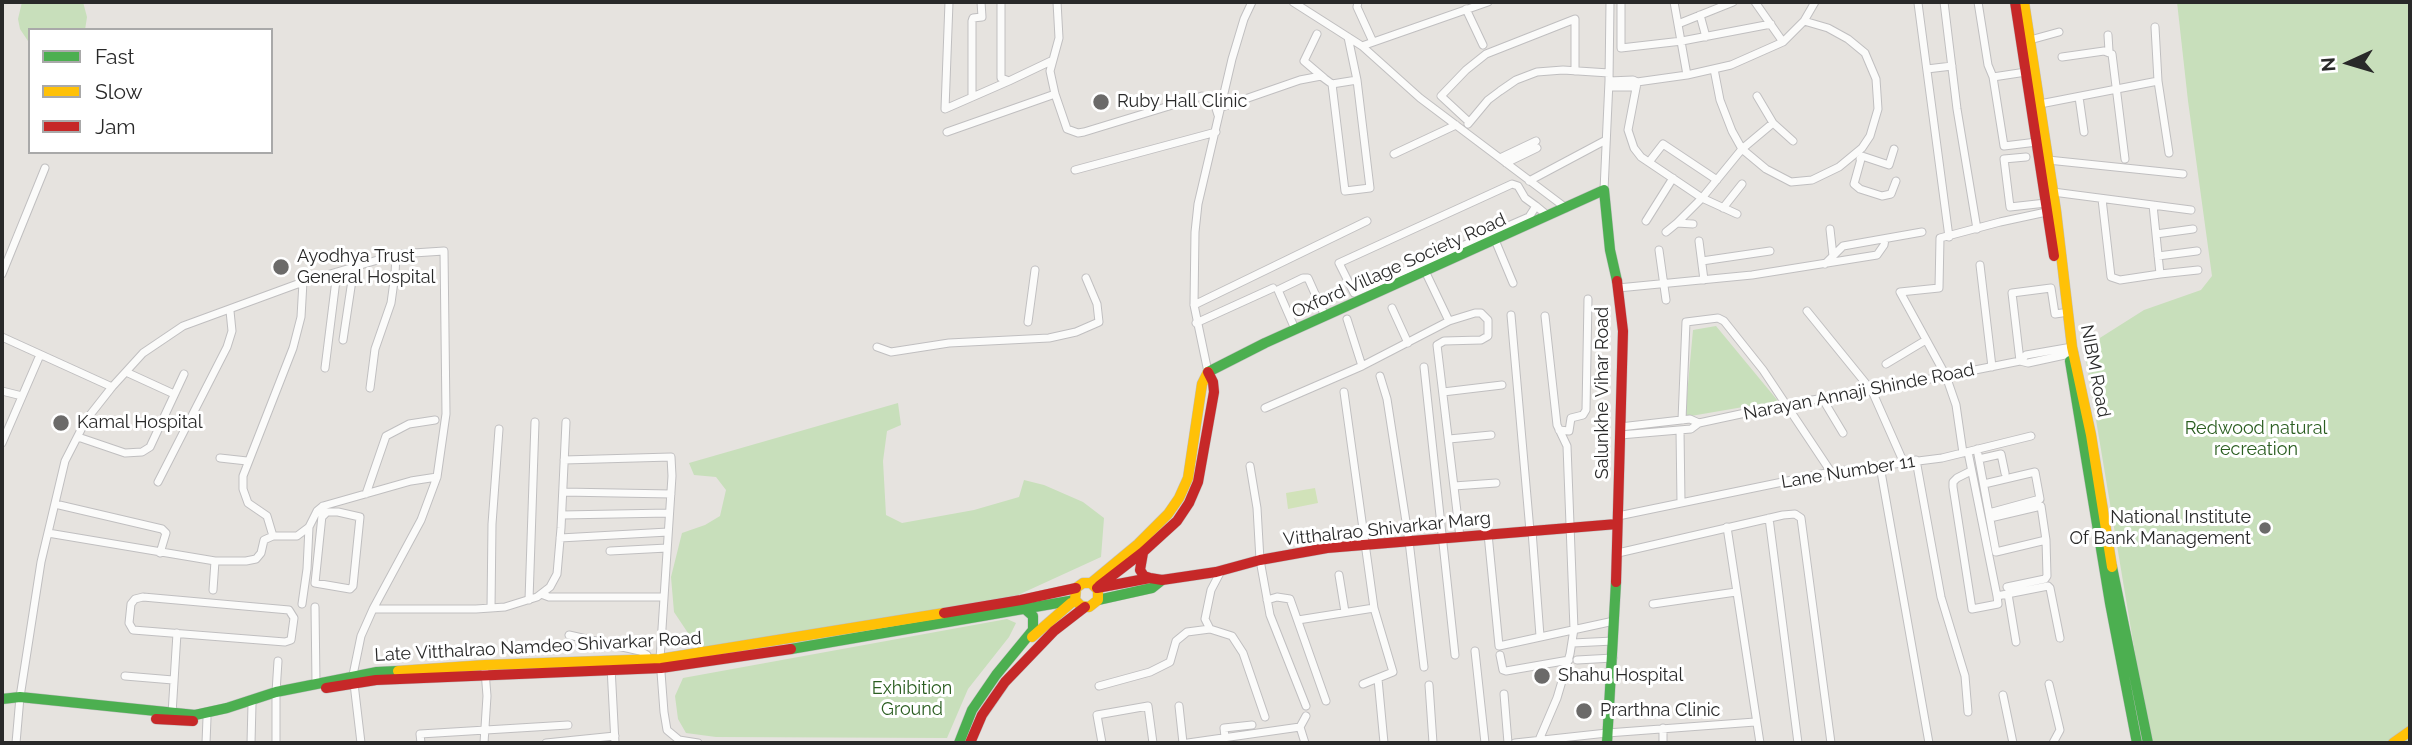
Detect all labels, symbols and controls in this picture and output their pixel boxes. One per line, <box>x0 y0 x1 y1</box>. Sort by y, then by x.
legend <box>28 28 273 154</box>
north arrow <box>2314 28 2384 98</box>
text: Fast <box>95 44 135 69</box>
text: N <box>2317 56 2340 72</box>
text: Slow <box>95 79 143 104</box>
place label: Ruby Hall Clinic <box>1117 91 1247 113</box>
marker: Ruby Hall Clinic <box>1091 92 1111 112</box>
text: Jam <box>95 114 136 139</box>
street label: Oxford Village Society Road <box>1289 209 1509 323</box>
place label: Ayodhya Trust General Hospital <box>297 246 435 288</box>
marker: Ayodhya Trust General Hospital <box>271 257 291 277</box>
street label: Salunkhe Vihar Road <box>1592 307 1614 479</box>
street label: NIBM Road <box>2075 323 2115 419</box>
street label: Narayan Annaji Shinde Road <box>1742 359 1976 425</box>
place label: Kamal Hospital <box>77 412 203 434</box>
marker: Kamal Hospital <box>51 413 71 433</box>
park label: Redwood natural recreation <box>2185 418 2327 460</box>
street label: Lane Number 11 <box>1780 451 1916 493</box>
street label: Vitthalrao Shivarkar Marg <box>1282 507 1492 551</box>
place label: National Institute Of Bank Management <box>2069 507 2251 550</box>
marker: National Institute Of Bank Management <box>2257 520 2273 536</box>
street label: Late Vitthalrao Namdeo Shivarkar Road <box>374 628 702 666</box>
place label: Shahu Hospital <box>1558 665 1683 687</box>
marker: Shahu Hospital <box>1532 666 1552 686</box>
park label: Exhibition Ground <box>872 678 952 720</box>
place label: Prarthna Clinic <box>1600 700 1720 722</box>
marker: Prarthna Clinic <box>1574 701 1594 721</box>

